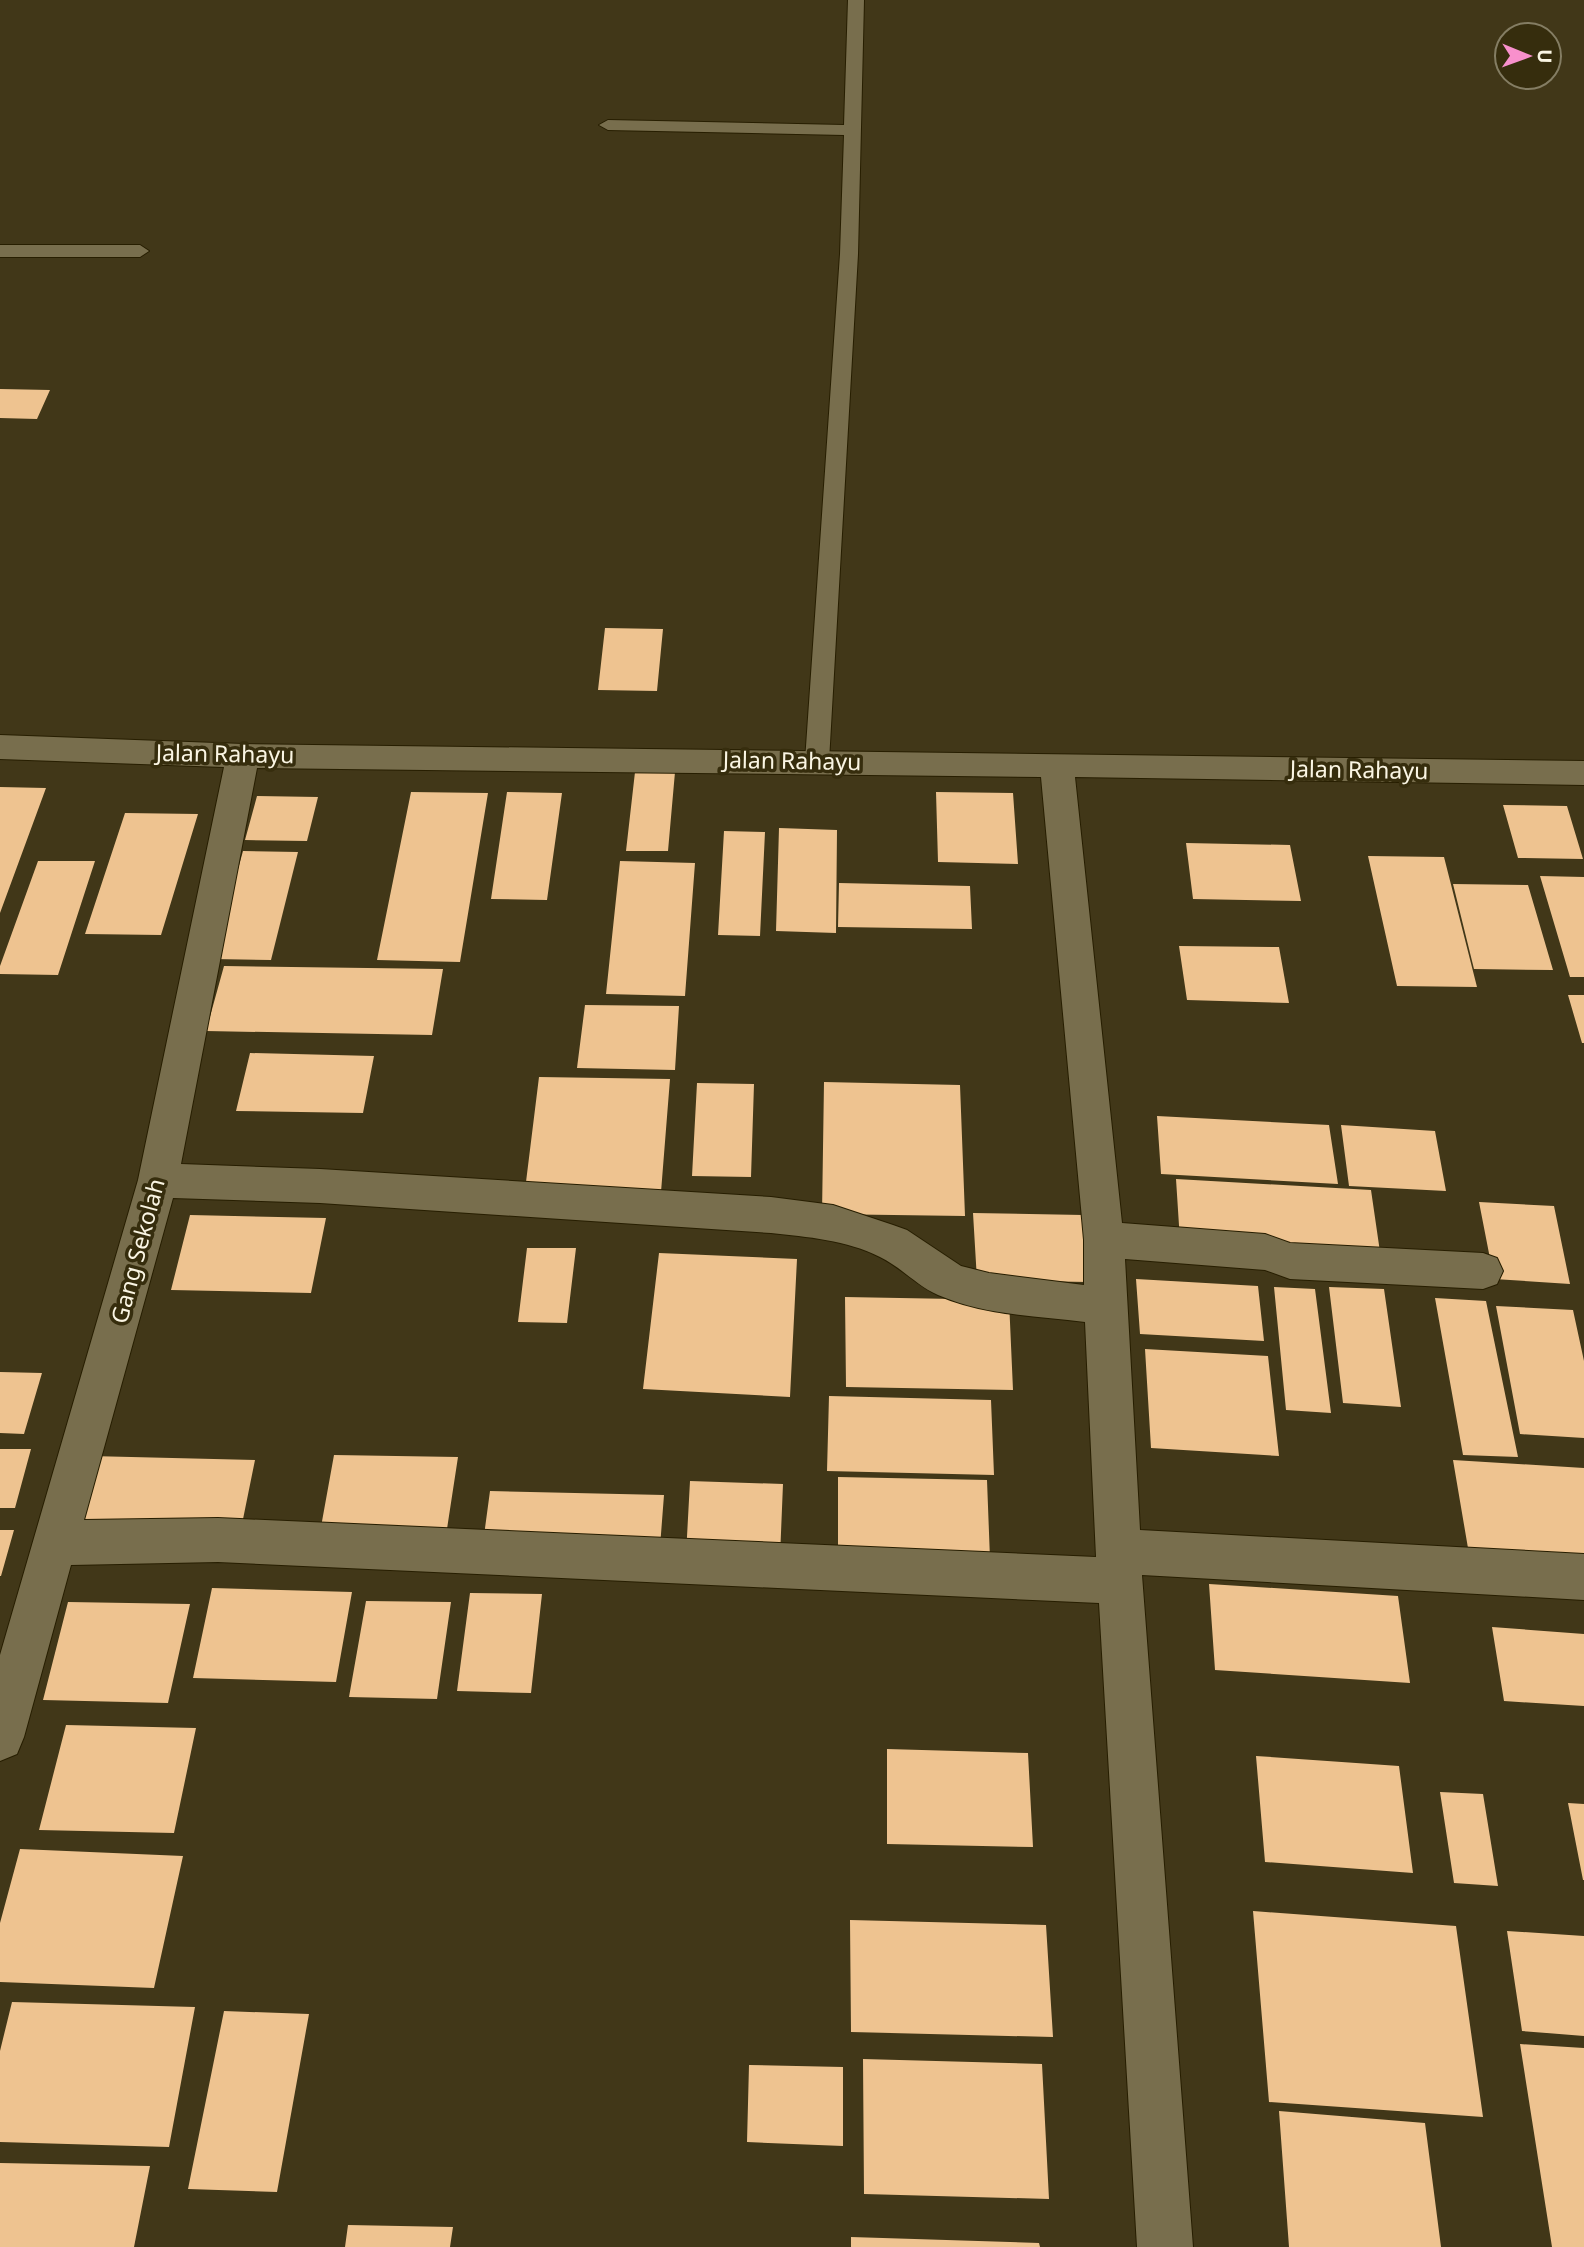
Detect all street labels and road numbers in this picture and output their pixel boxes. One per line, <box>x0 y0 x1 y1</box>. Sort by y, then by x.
street label: Jalan Rahayu <box>154 736 295 770</box>
street label: Jalan Rahayu <box>721 743 862 777</box>
street label: Jalan Rahayu <box>1288 752 1429 786</box>
street label: Gang Sekolah <box>102 1175 172 1327</box>

